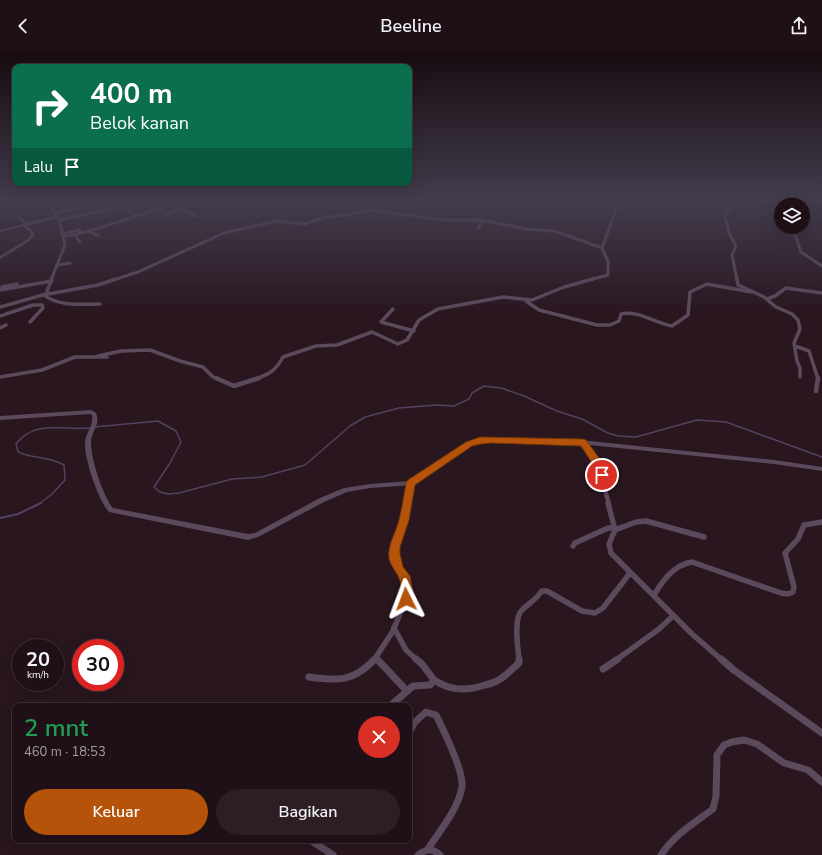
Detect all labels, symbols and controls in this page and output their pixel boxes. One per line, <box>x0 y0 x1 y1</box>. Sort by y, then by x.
text: Beeline <box>380 14 442 38</box>
icon: back <box>12 15 34 37</box>
icon: share <box>788 15 810 37</box>
text: 400 m <box>90 75 173 113</box>
icon: right <box>24 80 76 132</box>
text: Belok kanan <box>90 111 189 135</box>
icon: arrive <box>61 156 83 178</box>
text: Lalu <box>24 157 53 177</box>
map controls <box>774 198 810 234</box>
button: layers <box>774 198 810 234</box>
pin <box>585 458 619 492</box>
icon: arrive <box>591 464 613 486</box>
position arrow <box>385 578 427 620</box>
speed limit sign: 30 <box>72 639 124 691</box>
text: 20 <box>26 646 50 673</box>
text: km/h <box>27 668 49 682</box>
text: 2 mnt <box>24 712 88 744</box>
button: close <box>358 716 400 758</box>
text: 460 m · 18:53 <box>24 743 106 761</box>
button: Keluar <box>24 789 208 835</box>
button: Bagikan <box>216 789 400 835</box>

